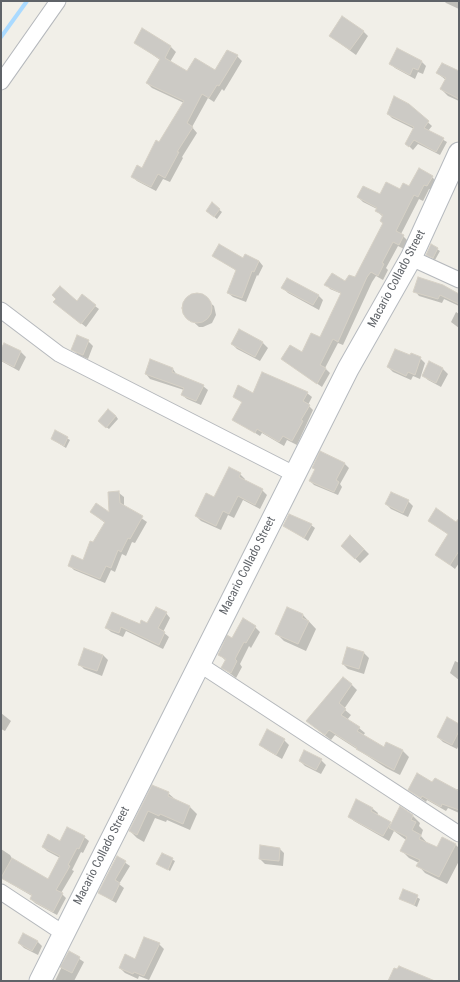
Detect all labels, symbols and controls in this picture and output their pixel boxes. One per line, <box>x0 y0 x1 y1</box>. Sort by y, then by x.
street label: Macario Collado Street <box>365 228 429 330</box>
street label: Macario Collado Street <box>217 515 279 617</box>
street label: Macario Collado Street <box>71 805 133 907</box>

